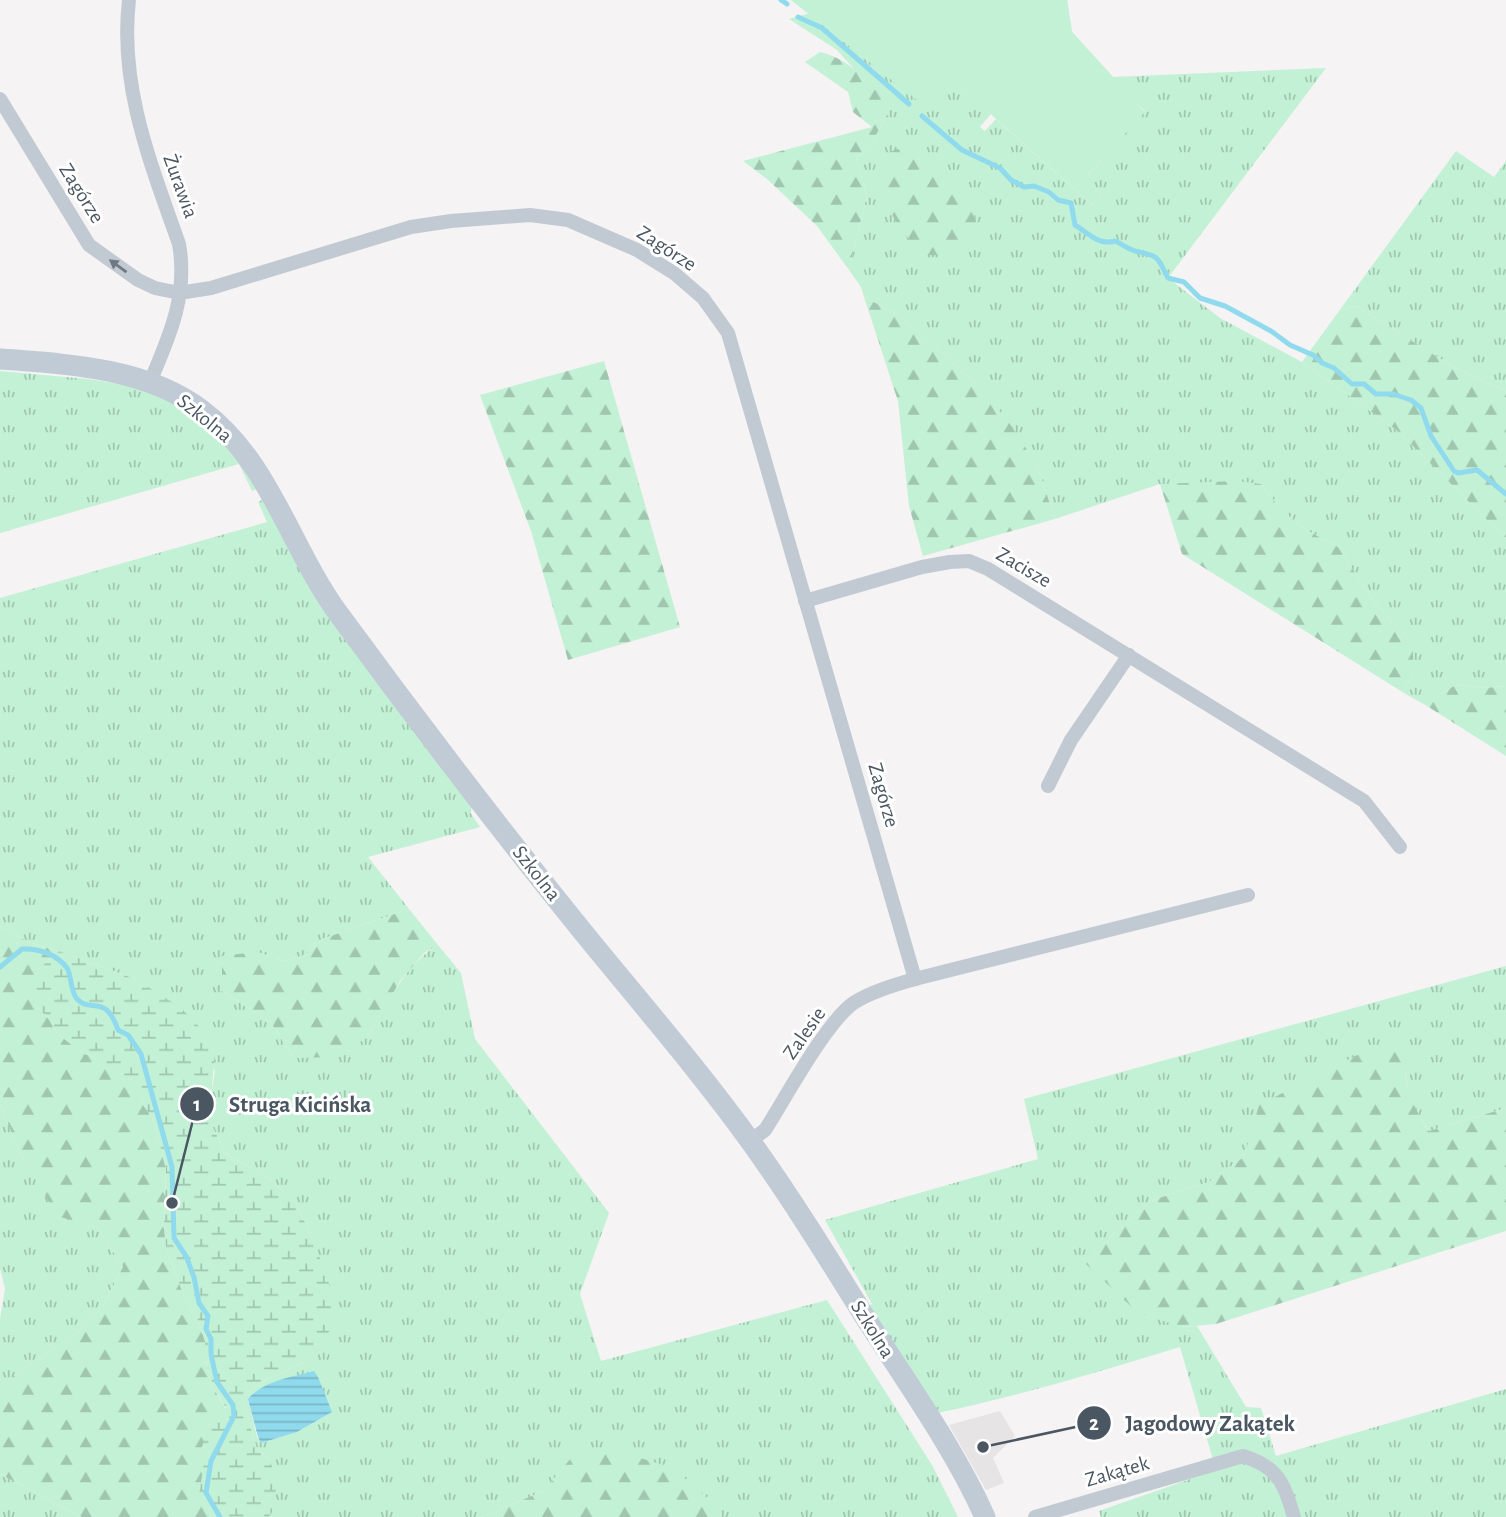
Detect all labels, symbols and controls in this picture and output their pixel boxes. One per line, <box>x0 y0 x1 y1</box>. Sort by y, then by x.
street label: Żurawia <box>159 151 203 221</box>
street label: Zagórze <box>55 160 108 227</box>
street label: Zagórze <box>633 222 700 275</box>
one-way arrow <box>109 259 127 273</box>
street label: Szkolna <box>173 390 236 447</box>
street label: Zacisze <box>993 543 1055 591</box>
street label: Zagórze <box>864 761 903 830</box>
street label: Szkolna <box>509 842 565 905</box>
street label: Zalesie <box>779 1003 830 1063</box>
callout: Struga Kicińska <box>180 1082 385 1126</box>
text: 1 <box>193 1094 201 1115</box>
text: Struga Kicińska <box>229 1094 371 1117</box>
street label: Szkolna <box>847 1297 899 1362</box>
callout: Jagodowy Zakątek <box>1076 1401 1309 1445</box>
text: 2 <box>1089 1413 1099 1434</box>
text: Jagodowy Zakątek <box>1125 1413 1295 1436</box>
street label: Zakątek <box>1083 1452 1152 1491</box>

